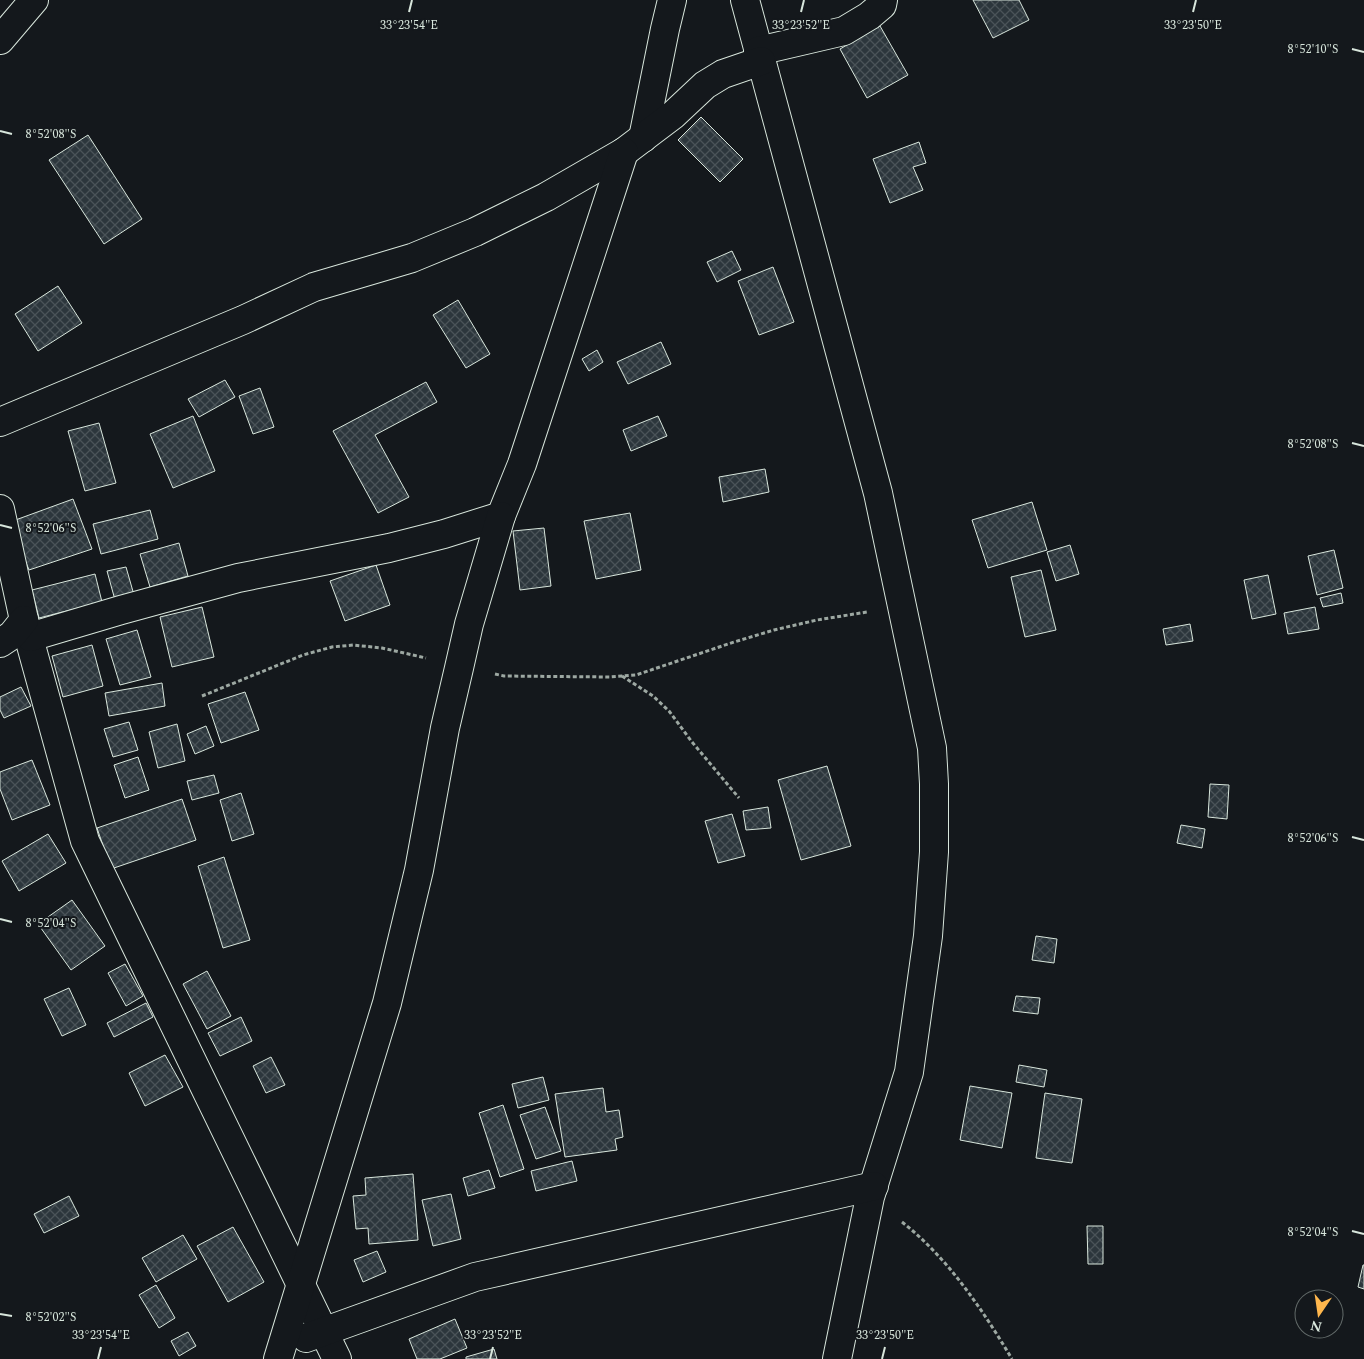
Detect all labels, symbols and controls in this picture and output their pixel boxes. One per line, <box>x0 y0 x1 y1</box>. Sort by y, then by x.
text: 33°23'54"E <box>380 16 438 35</box>
text: 33°23'52"E <box>772 16 830 35</box>
text: 33°23'50"E <box>1164 16 1222 35</box>
text: 8°52'10"S <box>1288 40 1338 59</box>
text: 8°52'08"S <box>26 125 76 144</box>
text: 8°52'08"S <box>1288 435 1338 454</box>
text: 8°52'06"S <box>26 519 76 538</box>
text: 8°52'06"S <box>1288 829 1338 848</box>
text: 8°52'04"S <box>26 914 76 933</box>
text: 8°52'04"S <box>1288 1223 1338 1242</box>
north arrow <box>1294 1289 1344 1339</box>
text: 8°52'02"S <box>26 1308 76 1327</box>
text: N <box>1308 1315 1324 1338</box>
text: 33°23'54"E <box>72 1326 130 1345</box>
text: 33°23'52"E <box>464 1326 522 1345</box>
text: 33°23'50"E <box>856 1326 914 1345</box>

